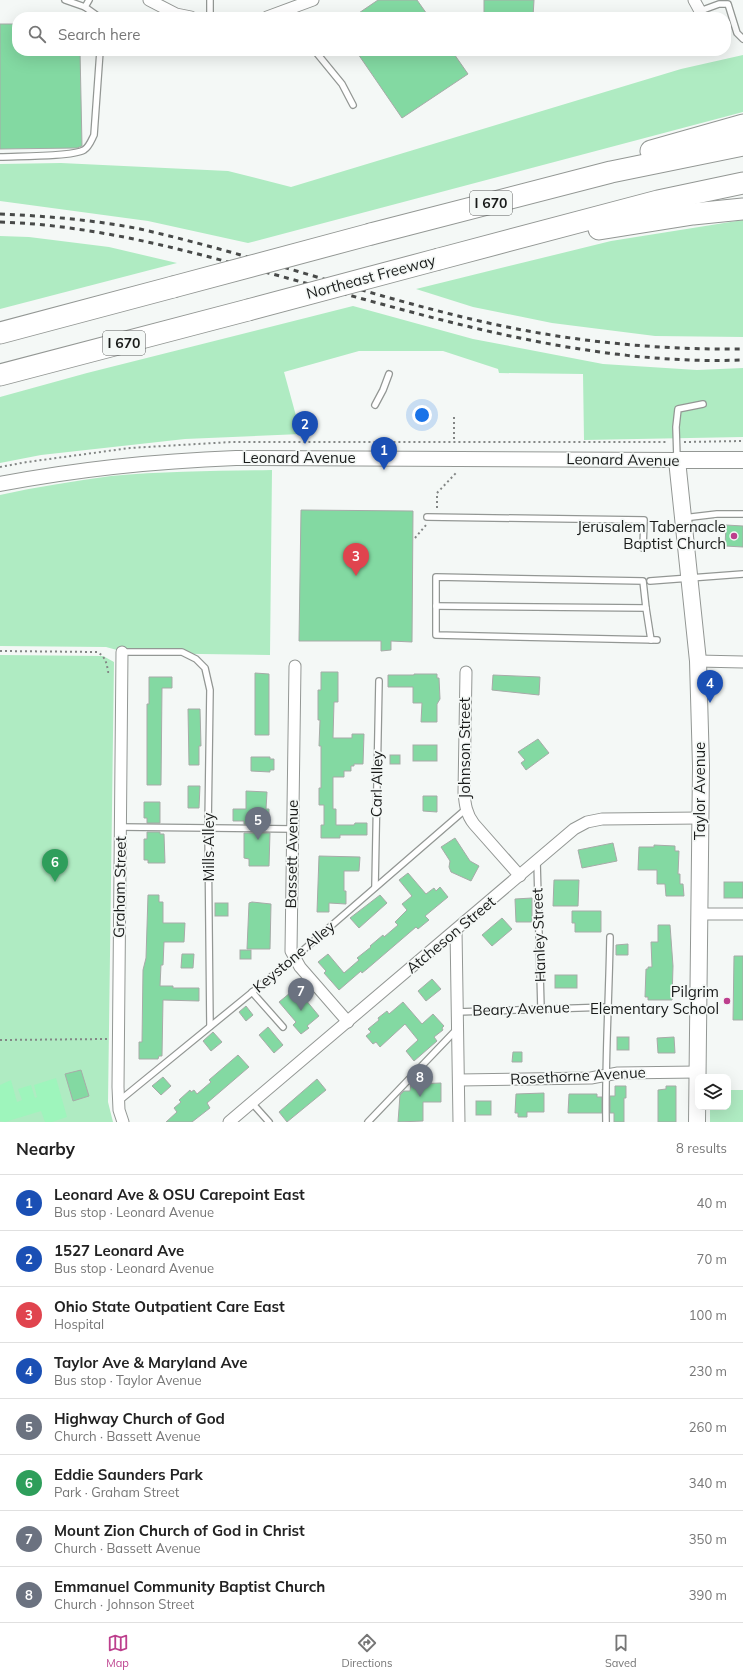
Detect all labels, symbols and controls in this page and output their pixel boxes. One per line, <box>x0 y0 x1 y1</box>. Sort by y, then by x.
search box <box>12 12 731 56</box>
icon: search <box>26 23 48 45</box>
text: Search here <box>58 25 140 44</box>
road number: I 670 <box>470 191 512 215</box>
street label: Northeast Freeway <box>304 250 438 303</box>
road number: I 670 <box>103 331 145 355</box>
your location <box>412 405 432 425</box>
pin: 2 <box>292 411 318 444</box>
pin: 1 <box>371 437 397 470</box>
street label: Leonard Avenue <box>242 448 356 467</box>
street label: Leonard Avenue <box>566 449 680 470</box>
place label: Jerusalem Tabernacle Baptist Church <box>577 517 726 553</box>
marker: Jerusalem Tabernacle Baptist Church <box>729 531 739 541</box>
pin: 3 <box>343 543 369 576</box>
pin: 4 <box>697 670 723 703</box>
street label: Johnson Street <box>455 697 474 799</box>
street label: Taylor Avenue <box>690 742 709 840</box>
street label: Carl Alley <box>366 751 387 817</box>
street label: Bassett Avenue <box>281 799 302 909</box>
pin: 5 <box>245 807 271 840</box>
street label: Mills Alley <box>199 812 218 882</box>
street label: Graham Street <box>109 836 130 938</box>
pin: 6 <box>42 849 68 882</box>
street label: Hanley Street <box>527 888 550 982</box>
street label: Atcheson Street <box>402 892 499 977</box>
street label: Keystone Alley <box>249 917 339 996</box>
pin: 7 <box>288 978 314 1011</box>
place label: Pilgrim Elementary School <box>590 982 719 1018</box>
marker: Pilgrim Elementary School <box>722 996 732 1006</box>
street label: Beary Avenue <box>472 997 570 1020</box>
street label: Rosethorne Avenue <box>510 1062 646 1089</box>
pin: 8 <box>407 1064 433 1097</box>
map controls <box>695 1074 731 1110</box>
button: layers <box>695 1074 731 1110</box>
text: Nearby <box>16 1138 75 1159</box>
text: 8 results <box>676 1140 727 1156</box>
text: Leonard Ave & OSU Carepoint East <box>54 1185 305 1204</box>
text: 1 <box>25 1195 33 1211</box>
text: 40 m <box>697 1195 727 1211</box>
text: Bus stop · Leonard Avenue <box>54 1204 214 1220</box>
text: 1527 Leonard Ave <box>54 1241 184 1260</box>
text: 2 <box>25 1251 33 1267</box>
text: 70 m <box>697 1251 727 1267</box>
text: Bus stop · Leonard Avenue <box>54 1260 214 1276</box>
text: Ohio State Outpatient Care East <box>54 1297 285 1316</box>
text: 3 <box>25 1307 33 1323</box>
text: 100 m <box>689 1307 727 1323</box>
text: Hospital <box>54 1316 104 1332</box>
text: Taylor Ave & Maryland Ave <box>54 1353 247 1372</box>
text: 4 <box>25 1363 33 1379</box>
text: 230 m <box>689 1363 727 1379</box>
text: Bus stop · Taylor Avenue <box>54 1372 201 1388</box>
text: Highway Church of God <box>54 1409 225 1428</box>
text: 5 <box>25 1419 33 1435</box>
text: 260 m <box>689 1419 727 1435</box>
text: Church · Bassett Avenue <box>54 1428 201 1444</box>
text: Eddie Saunders Park <box>54 1465 203 1484</box>
text: 6 <box>25 1475 33 1491</box>
text: 340 m <box>689 1475 727 1491</box>
text: Park · Graham Street <box>54 1484 179 1500</box>
text: Mount Zion Church of God in Christ <box>54 1521 305 1540</box>
text: 7 <box>25 1531 33 1547</box>
text: 350 m <box>689 1531 727 1547</box>
text: Church · Bassett Avenue <box>54 1540 201 1556</box>
text: Emmanuel Community Baptist Church <box>54 1577 325 1596</box>
text: 8 <box>25 1587 33 1603</box>
text: 390 m <box>689 1587 727 1603</box>
text: Church · Johnson Street <box>54 1596 194 1612</box>
tab: Map <box>106 1632 129 1670</box>
tab: Directions <box>342 1632 392 1670</box>
tab: Saved <box>605 1632 637 1670</box>

